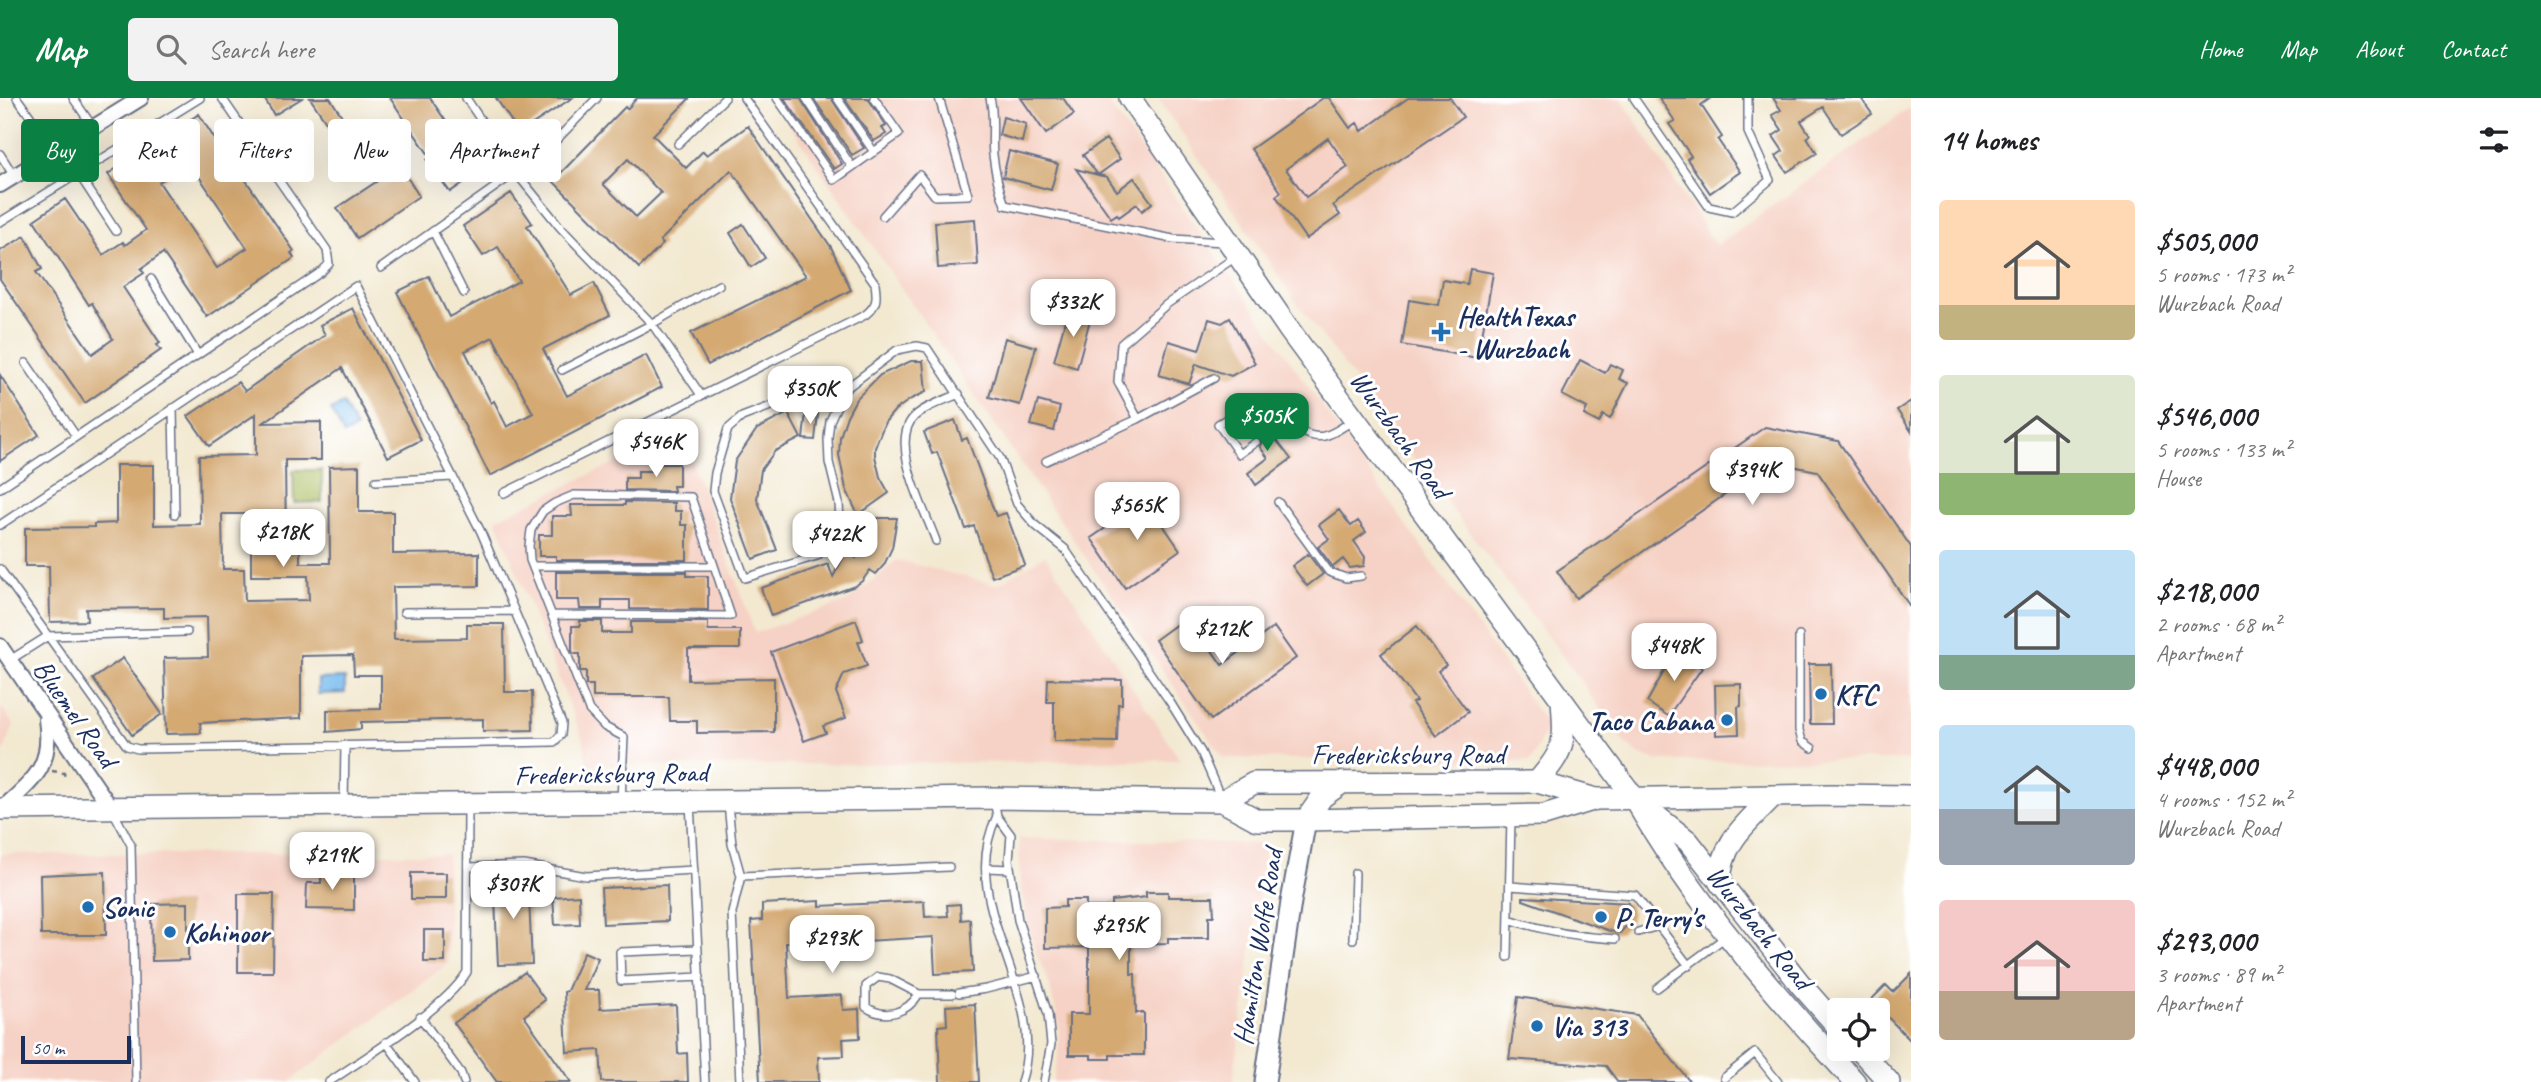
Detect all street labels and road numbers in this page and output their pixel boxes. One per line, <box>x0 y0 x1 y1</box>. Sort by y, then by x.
street label: Wurzbach Road <box>1342 363 1461 509</box>
street label: Bluemel Road <box>26 653 128 777</box>
street label: Fredericksburg Road <box>1312 737 1508 772</box>
street label: Fredericksburg Road <box>514 754 712 793</box>
street label: Hamilton Wolfe Road <box>1225 843 1291 1048</box>
street label: Wurzbach Road <box>1699 858 1823 1000</box>

